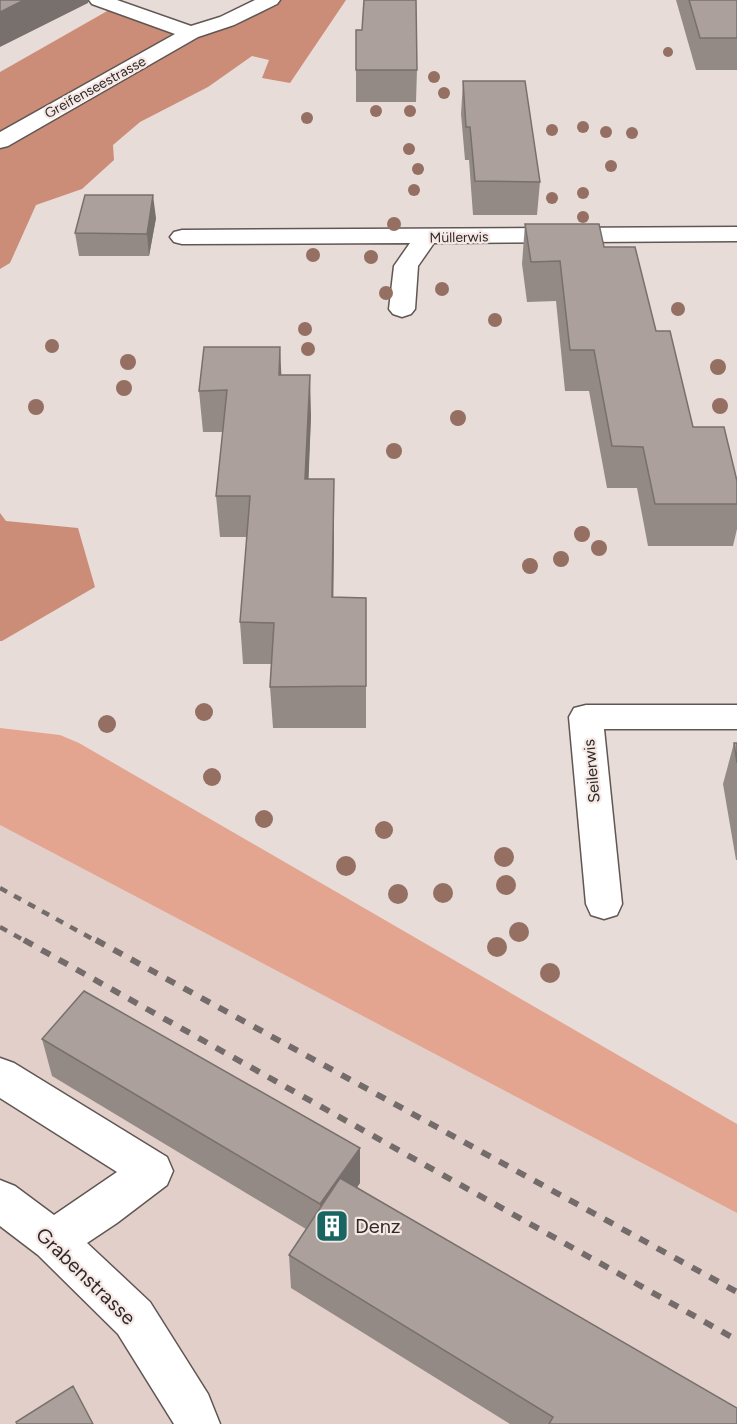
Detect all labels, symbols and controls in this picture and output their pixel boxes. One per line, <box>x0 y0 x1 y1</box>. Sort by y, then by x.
street label: Greifenseestrasse <box>42 52 149 122</box>
street label: Müllerwis <box>429 228 489 247</box>
street label: Seilerwis <box>579 738 604 803</box>
building icon: Denz <box>314 1208 350 1244</box>
place label: Denz <box>355 1214 401 1238</box>
street label: Grabenstrasse <box>31 1222 141 1330</box>

